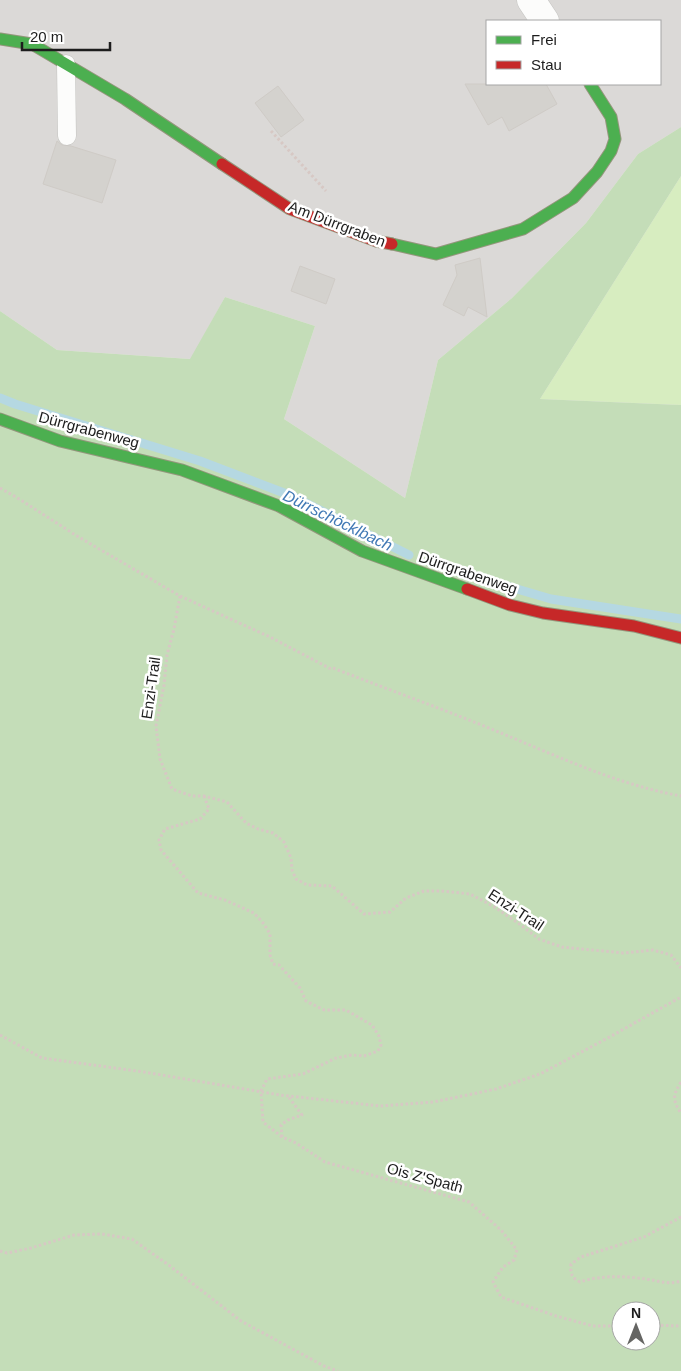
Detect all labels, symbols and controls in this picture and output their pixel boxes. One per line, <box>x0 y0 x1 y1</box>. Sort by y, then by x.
scale bar <box>22 20 110 52</box>
legend <box>486 20 661 85</box>
text: 20 m <box>30 28 63 45</box>
text: Frei <box>531 31 557 48</box>
text: Stau <box>531 56 562 73</box>
street label: Am Dürrgraben <box>286 197 388 250</box>
street label: Dürrgrabenweg <box>37 408 141 451</box>
water label: Dürrschöcklbach <box>281 487 395 554</box>
street label: Dürrgrabenweg <box>417 548 520 597</box>
street label: Enzi-Trail <box>138 656 163 720</box>
street label: Enzi-Trail <box>485 885 547 934</box>
street label: Ois Z'Spath <box>385 1159 465 1196</box>
north arrow <box>611 1301 661 1351</box>
text: N <box>631 1305 641 1321</box>

